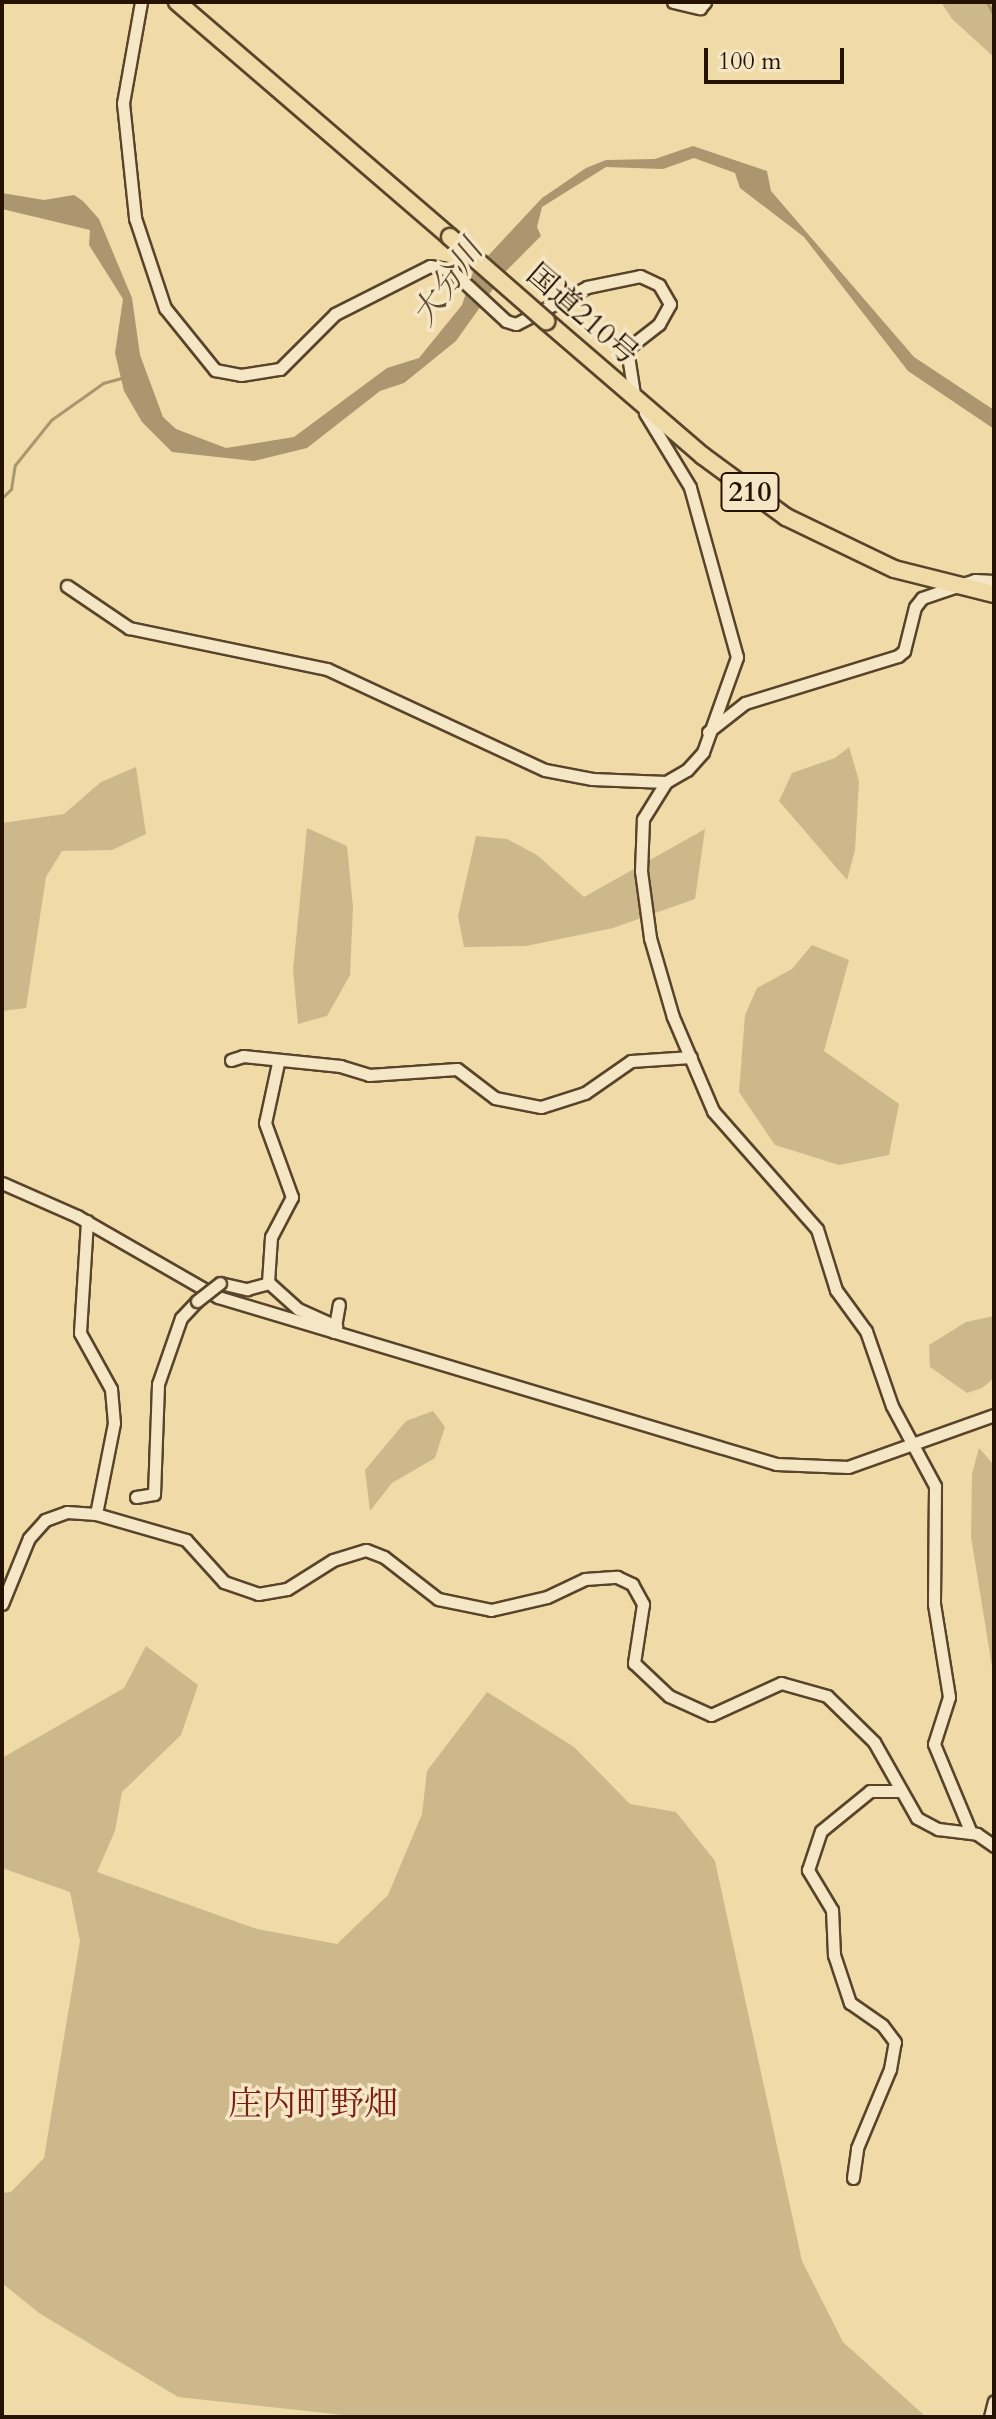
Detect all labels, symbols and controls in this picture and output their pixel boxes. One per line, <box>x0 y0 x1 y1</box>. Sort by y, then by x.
scale bar <box>708 32 848 82</box>
text: 100 m <box>718 45 782 78</box>
water label: 大分川 <box>405 233 491 333</box>
street label: 国道210号 <box>519 257 645 373</box>
road number: 210 <box>720 468 780 516</box>
district label: 庄内町野畑 <box>228 2085 398 2125</box>

